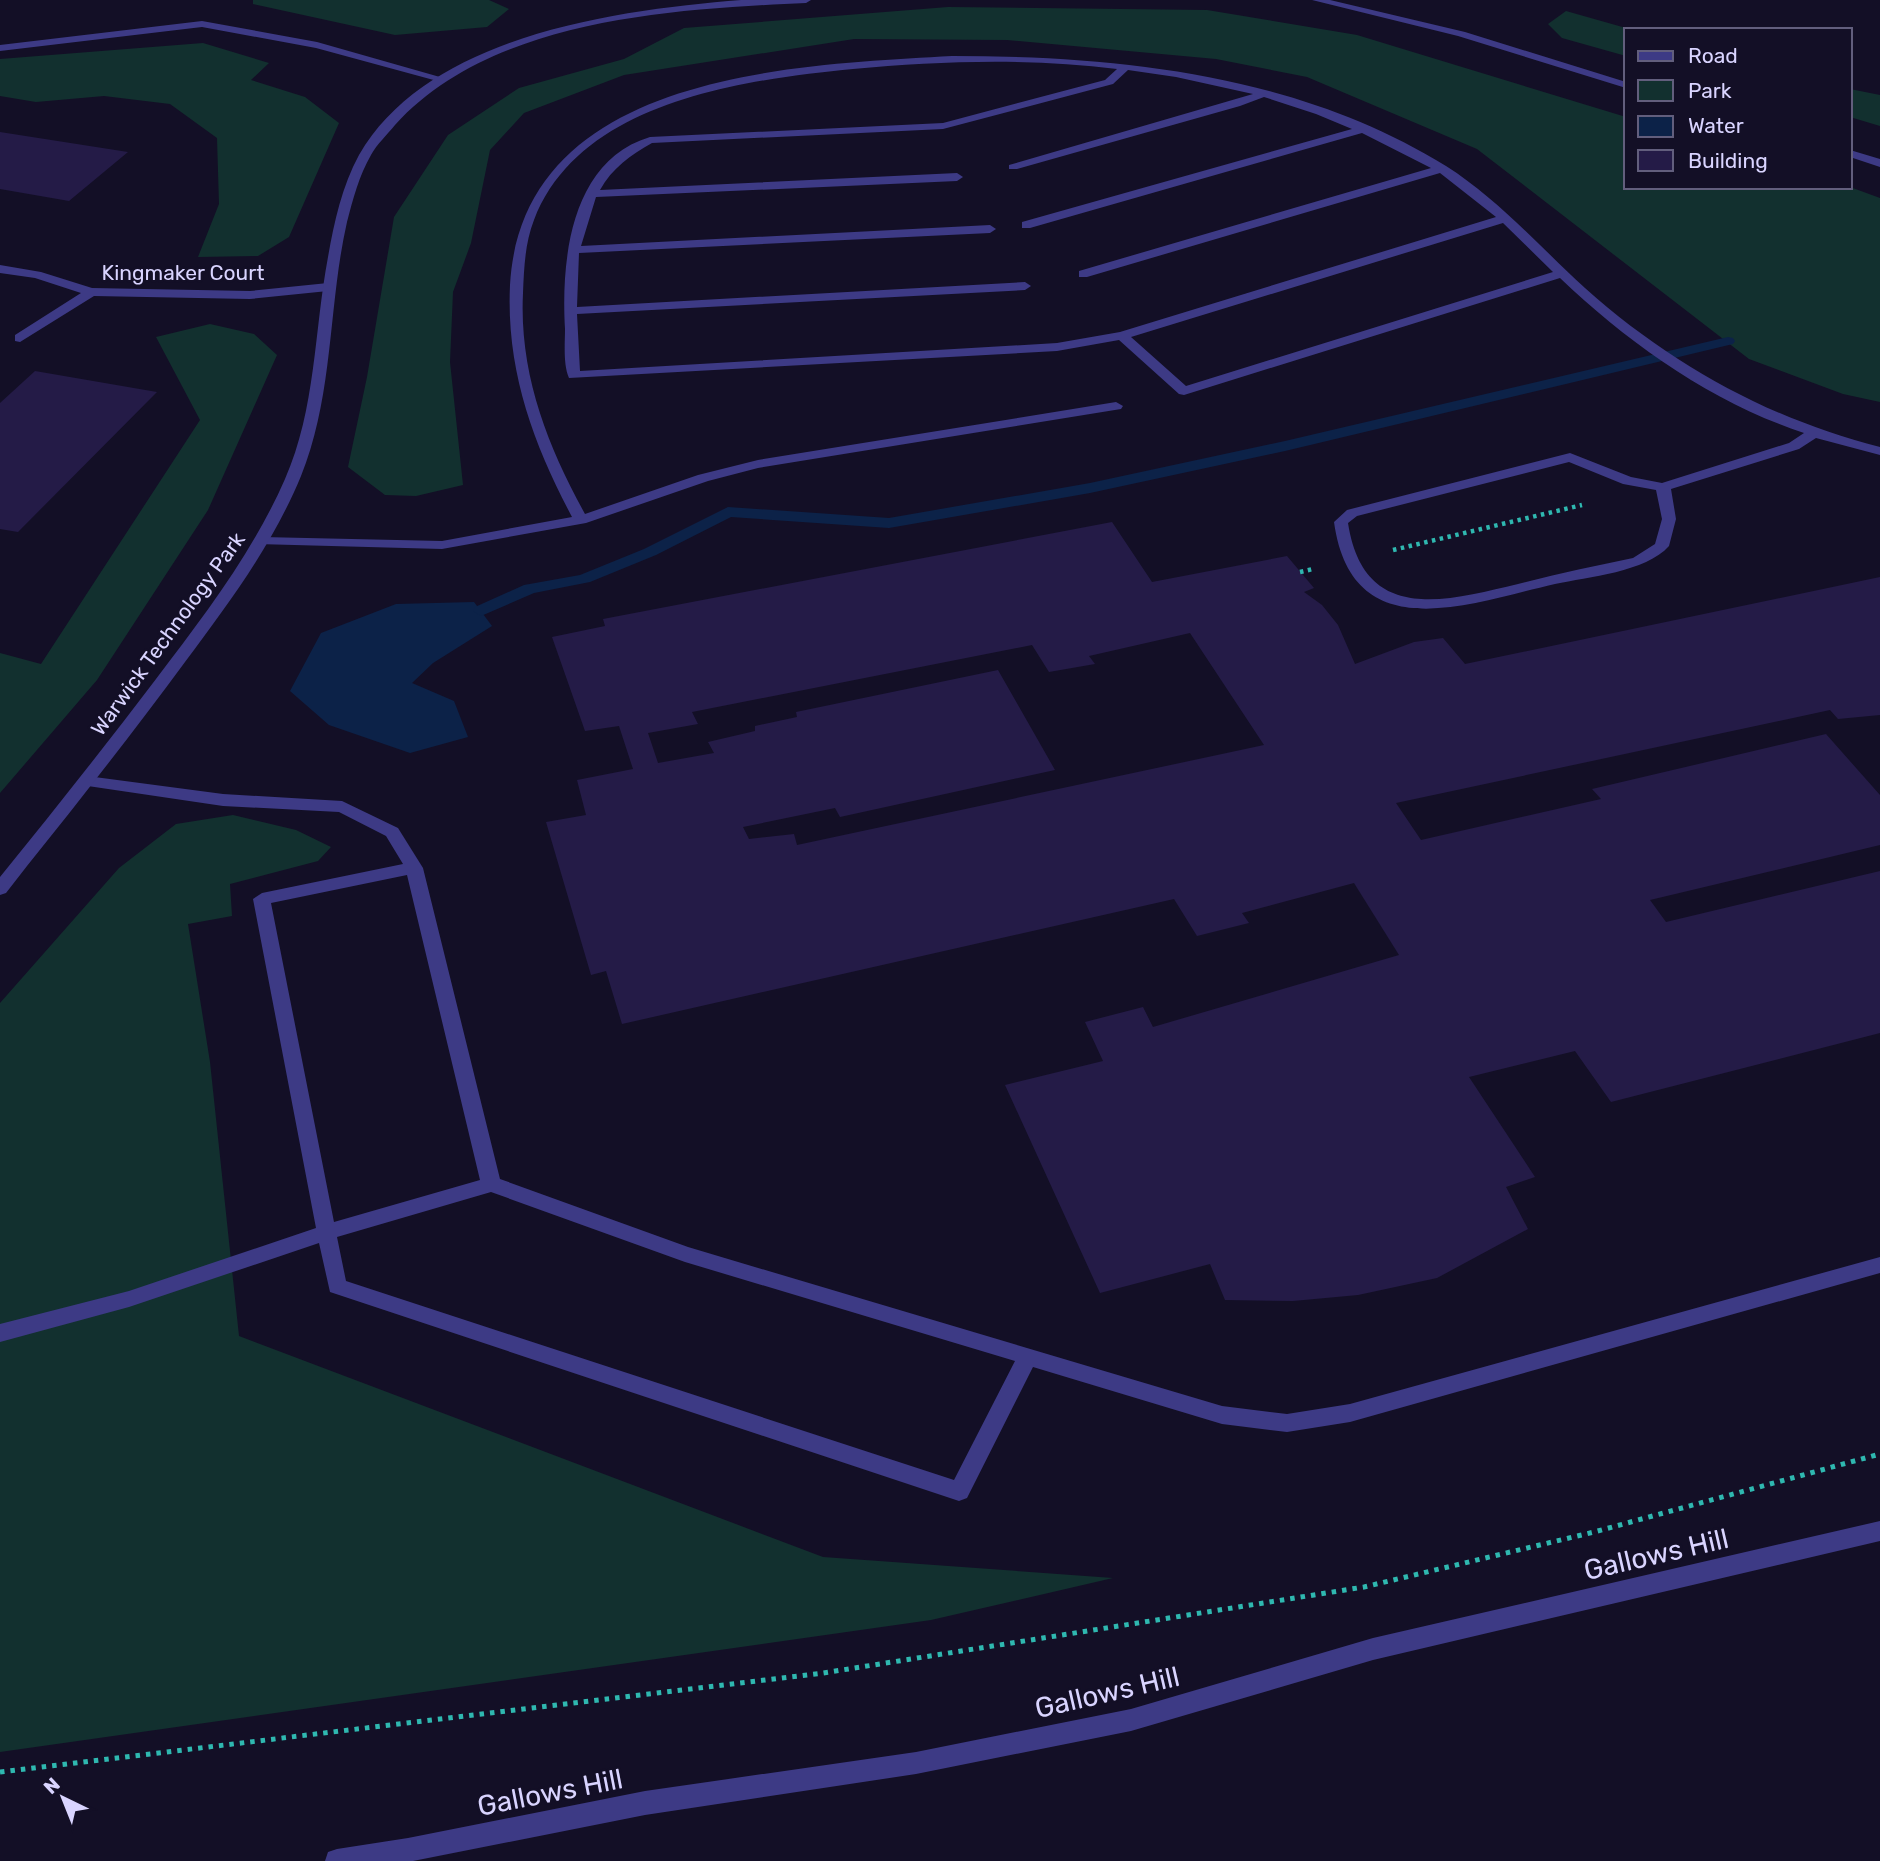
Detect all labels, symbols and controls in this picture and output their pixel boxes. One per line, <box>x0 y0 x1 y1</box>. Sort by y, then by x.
legend <box>1624 28 1852 189</box>
text: Road <box>1688 43 1738 68</box>
text: Park <box>1688 78 1732 103</box>
text: Water <box>1688 113 1744 138</box>
text: Building <box>1688 148 1768 173</box>
street label: Kingmaker Court <box>102 260 264 285</box>
street label: Warwick Technology Park <box>85 527 250 740</box>
street label: Gallows Hill <box>1581 1522 1732 1587</box>
street label: Gallows Hill <box>1032 1660 1183 1725</box>
street label: Gallows Hill <box>475 1762 626 1823</box>
north arrow <box>28 1763 98 1833</box>
text: N <box>39 1773 65 1799</box>

